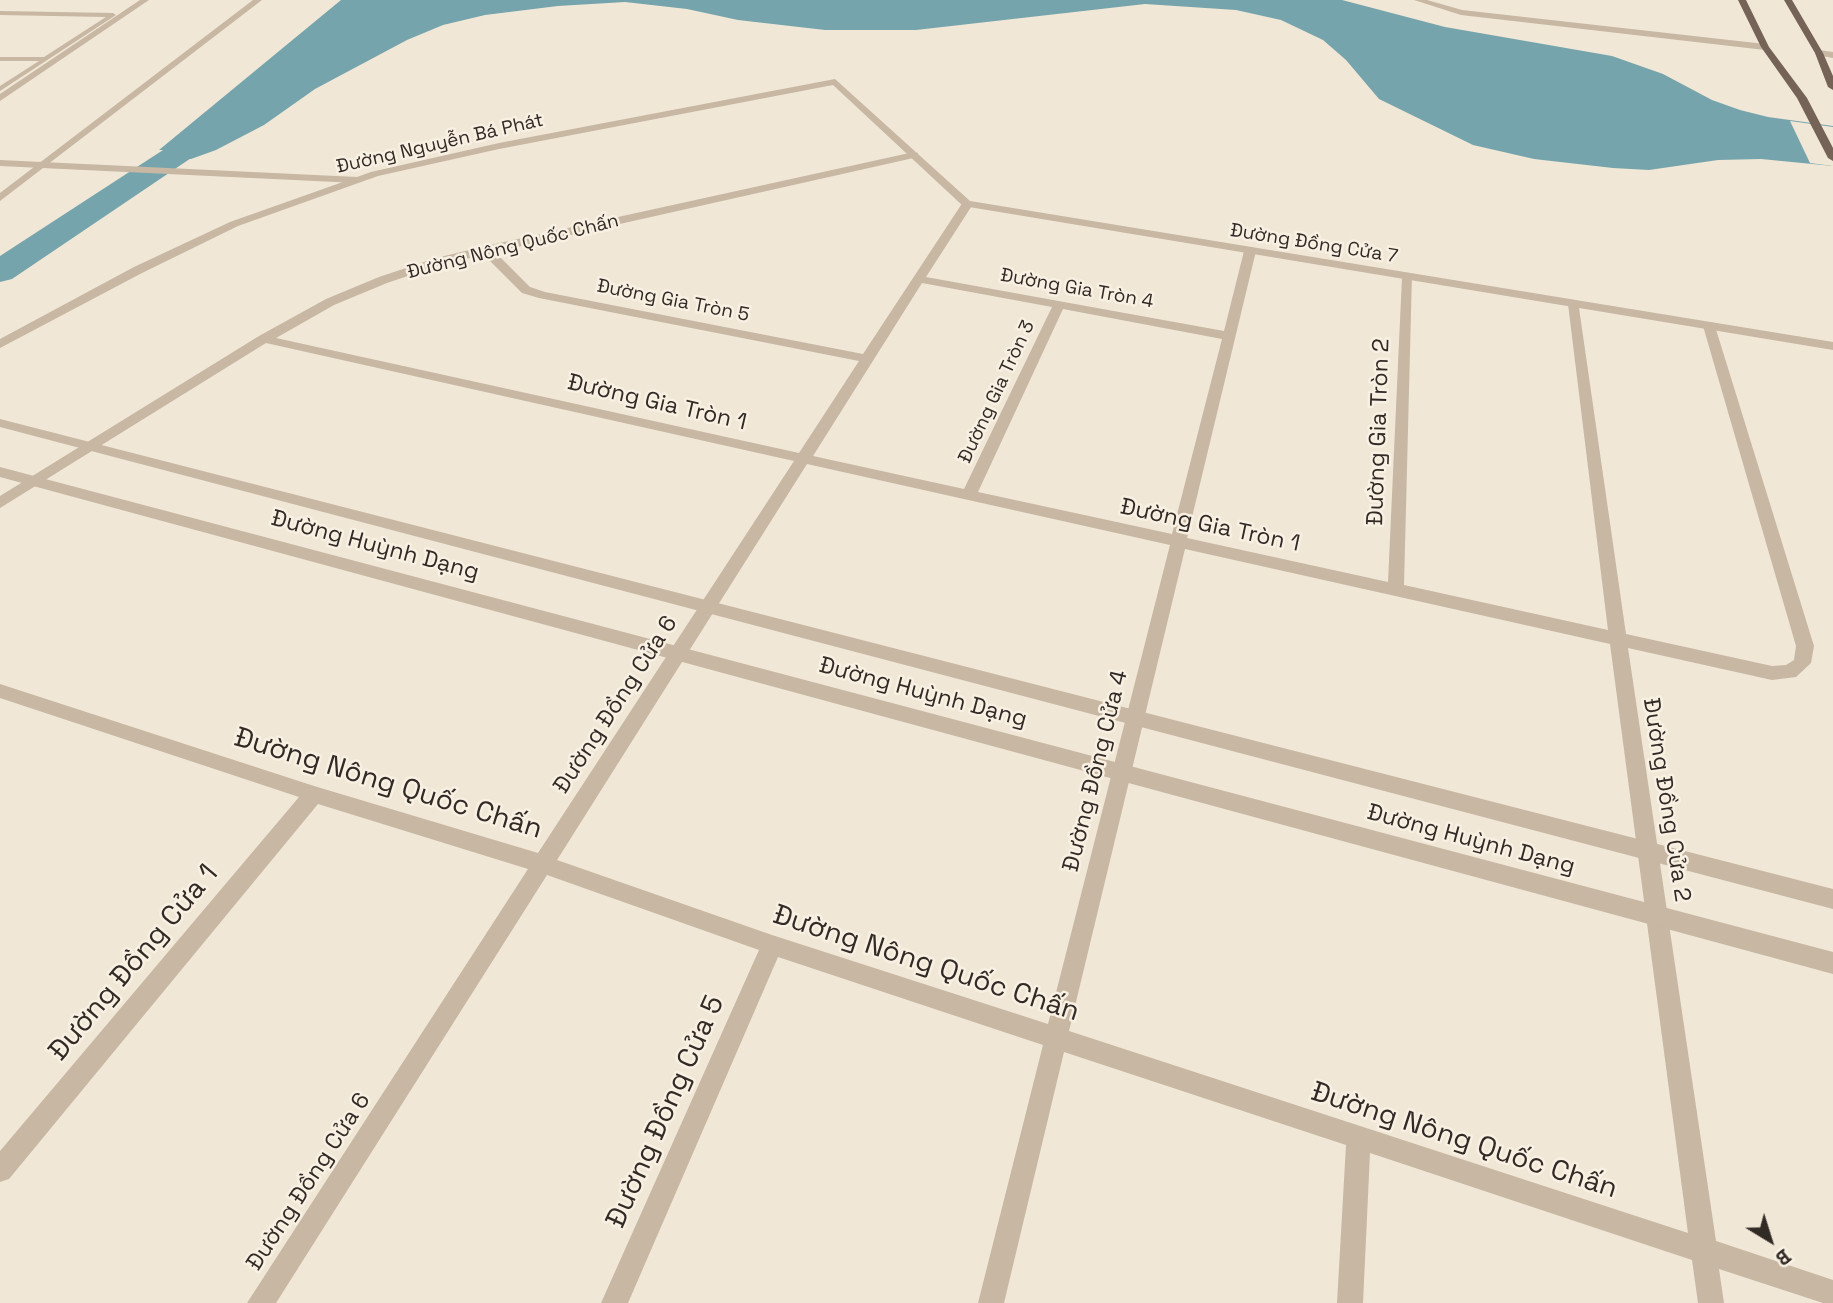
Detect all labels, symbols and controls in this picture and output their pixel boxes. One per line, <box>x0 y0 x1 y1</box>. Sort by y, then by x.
street label: Đường Nguyễn Bá Phát <box>334 109 546 179</box>
street label: Đường Nông Quốc Chấn <box>405 210 621 284</box>
street label: Đường Đồng Cửa 7 <box>1229 219 1399 269</box>
street label: Đường Gia Tròn 4 <box>999 264 1155 314</box>
street label: Đường Gia Tròn 5 <box>595 275 751 327</box>
street label: Đường Gia Tròn 3 <box>954 317 1040 467</box>
street label: Đường Gia Tròn 2 <box>1362 338 1396 526</box>
street label: Đường Gia Tròn 1 <box>565 369 749 437</box>
street label: Đường Gia Tròn 1 <box>1118 493 1302 559</box>
street label: Đường Huỳnh Dạng <box>268 505 482 587</box>
street label: Đường Đồng Cửa 6 <box>548 611 684 799</box>
street label: Đường Huỳnh Dạng <box>816 652 1030 734</box>
street label: Đường Đồng Cửa 4 <box>1058 668 1134 874</box>
street label: Đường Đồng Cửa 2 <box>1636 696 1696 904</box>
street label: Đường Nông Quốc Chấn <box>230 721 546 847</box>
street label: Đường Huỳnh Dạng <box>1364 799 1578 881</box>
street label: Đường Đồng Cửa 1 <box>42 858 226 1068</box>
street label: Đường Nông Quốc Chấn <box>769 899 1083 1029</box>
street label: Đường Đồng Cửa 5 <box>600 991 732 1233</box>
street label: Đường Nông Quốc Chấn <box>1307 1076 1621 1206</box>
street label: Đường Đồng Cửa 6 <box>241 1088 377 1276</box>
north arrow <box>1735 1205 1805 1275</box>
text: B <box>1771 1243 1796 1271</box>

